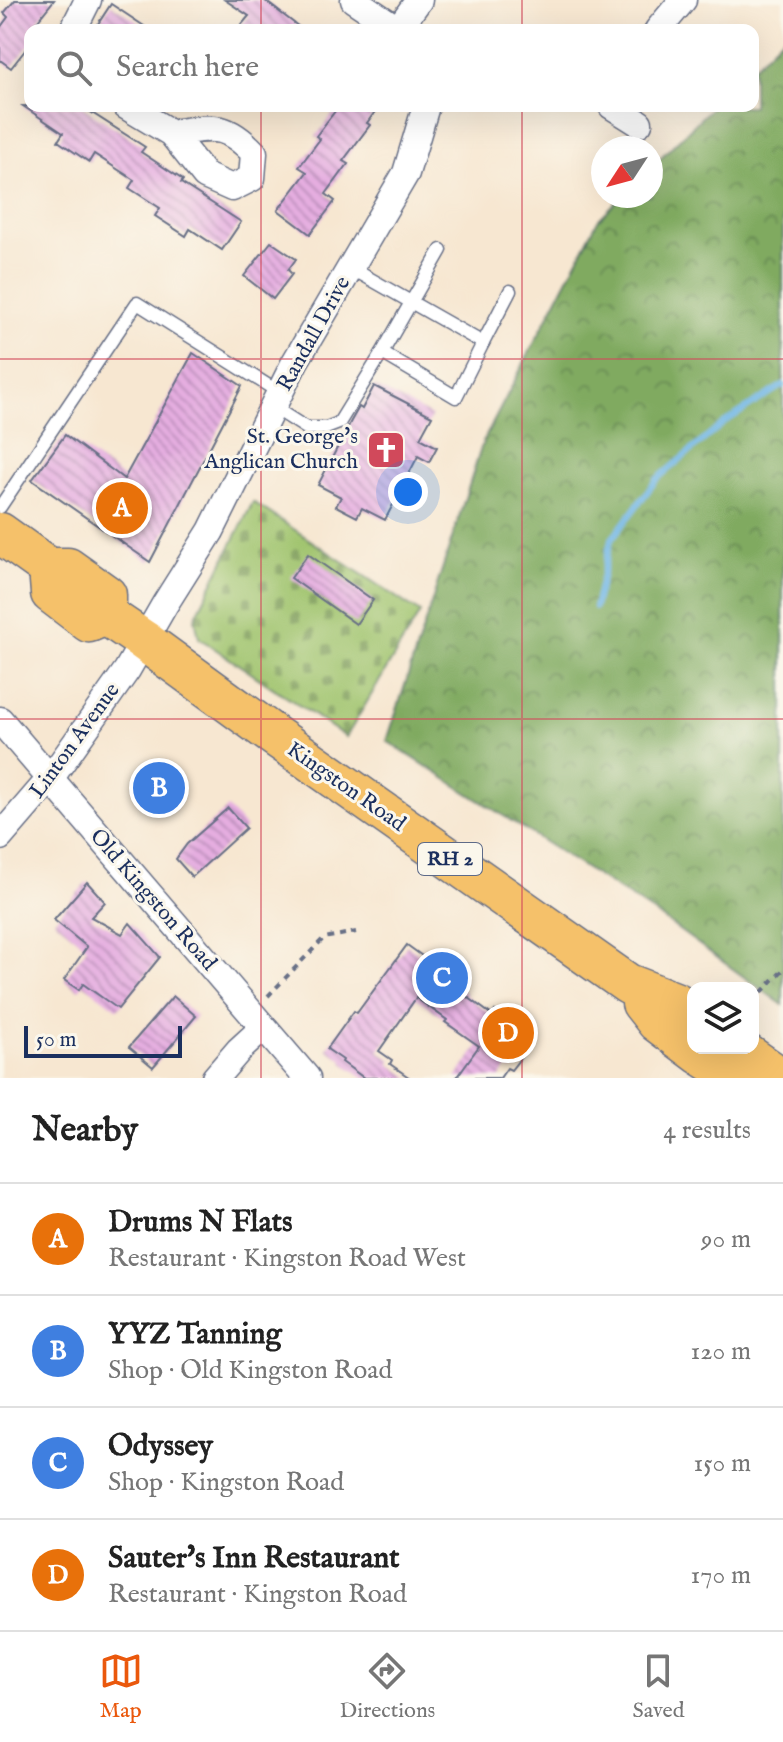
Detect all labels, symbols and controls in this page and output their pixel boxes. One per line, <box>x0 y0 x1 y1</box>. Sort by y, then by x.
search box <box>24 24 759 112</box>
icon: search <box>52 46 96 90</box>
text: Search here <box>116 49 259 87</box>
north arrow <box>591 136 663 208</box>
street label: Randall Drive <box>271 272 357 396</box>
place label: St. George's Anglican Church <box>203 423 358 476</box>
church icon: St. George's Anglican Church <box>365 429 407 471</box>
your location <box>388 472 428 512</box>
pin: A <box>96 478 148 538</box>
street label: Linton Avenue <box>24 678 126 804</box>
street label: Kingston Road <box>281 736 411 838</box>
pin: B <box>133 758 185 818</box>
street label: Old Kingston Road <box>84 823 223 977</box>
road number: RH 2 <box>418 843 482 875</box>
pin: C <box>416 948 468 1008</box>
map controls <box>687 982 759 1054</box>
button: layers <box>687 982 759 1054</box>
pin: D <box>482 1003 534 1063</box>
scale bar <box>24 1022 182 1058</box>
text: 50 m <box>36 1026 77 1054</box>
text: Nearby <box>32 1109 138 1152</box>
text: 4 results <box>663 1114 751 1147</box>
text: Drums N Flats <box>108 1204 293 1242</box>
text: A <box>49 1223 67 1256</box>
text: 90 m <box>701 1223 751 1256</box>
text: Restaurant · Kingston Road West <box>108 1242 466 1275</box>
text: YYZ Tanning <box>108 1316 282 1354</box>
text: B <box>49 1335 67 1368</box>
text: 120 m <box>691 1335 751 1368</box>
text: Shop · Old Kingston Road <box>108 1354 392 1387</box>
text: Odyssey <box>108 1428 213 1466</box>
text: C <box>49 1447 67 1480</box>
text: 150 m <box>693 1447 751 1480</box>
text: Shop · Kingston Road <box>108 1466 344 1499</box>
text: Sauter's Inn Restaurant <box>108 1540 400 1578</box>
text: D <box>48 1559 68 1592</box>
text: 170 m <box>691 1559 751 1592</box>
text: Restaurant · Kingston Road <box>108 1578 407 1611</box>
tab: Map <box>99 1649 143 1725</box>
tab: Directions <box>340 1649 435 1725</box>
tab: Saved <box>632 1649 684 1725</box>

